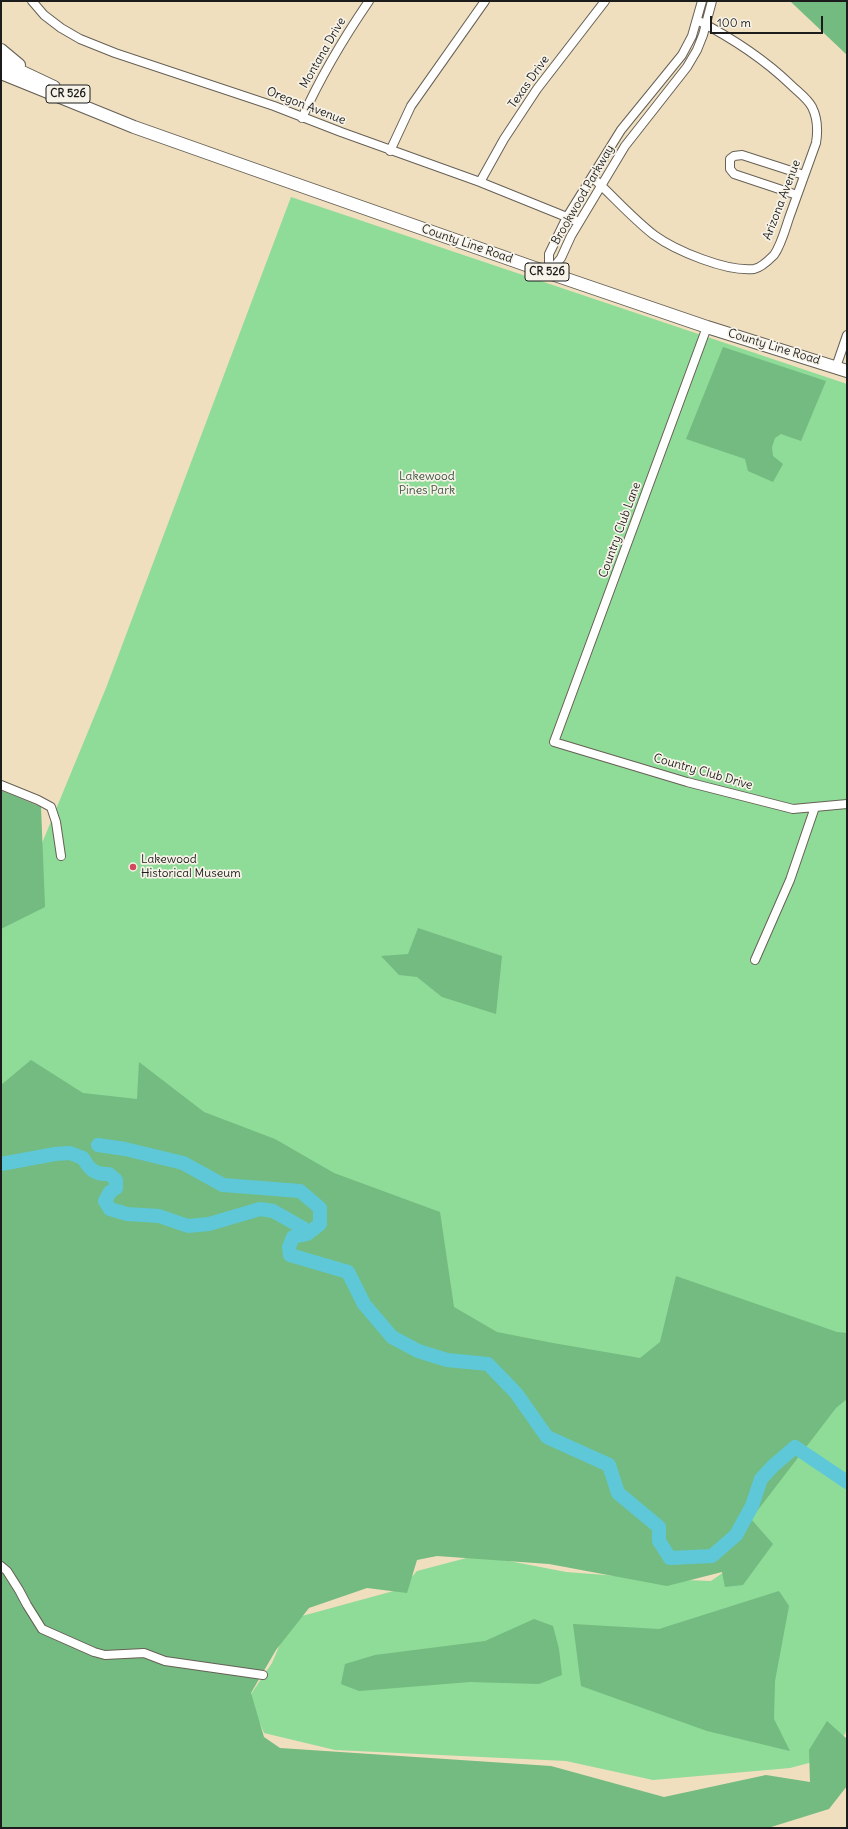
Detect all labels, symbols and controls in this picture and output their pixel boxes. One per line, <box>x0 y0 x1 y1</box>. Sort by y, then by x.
scale bar <box>712 8 825 34</box>
street label: Montana Drive <box>297 15 349 91</box>
text: 100 m <box>717 15 751 30</box>
street label: Texas Drive <box>506 53 552 111</box>
street label: Oregon Avenue <box>264 84 348 128</box>
road number: CR 526 <box>46 85 90 103</box>
street label: Brookwood Parkway <box>549 143 617 247</box>
street label: Arizona Avenue <box>760 158 804 242</box>
street label: County Line Road <box>419 222 515 266</box>
road number: CR 526 <box>525 263 569 281</box>
street label: County Line Road <box>726 326 822 368</box>
park label: Lakewood Pines Park <box>399 470 455 498</box>
street label: Country Club Lane <box>596 480 644 580</box>
street label: Country Club Drive <box>652 751 754 793</box>
place label: Lakewood Historical Museum <box>141 853 241 881</box>
marker: Lakewood Historical Museum <box>128 862 138 872</box>

